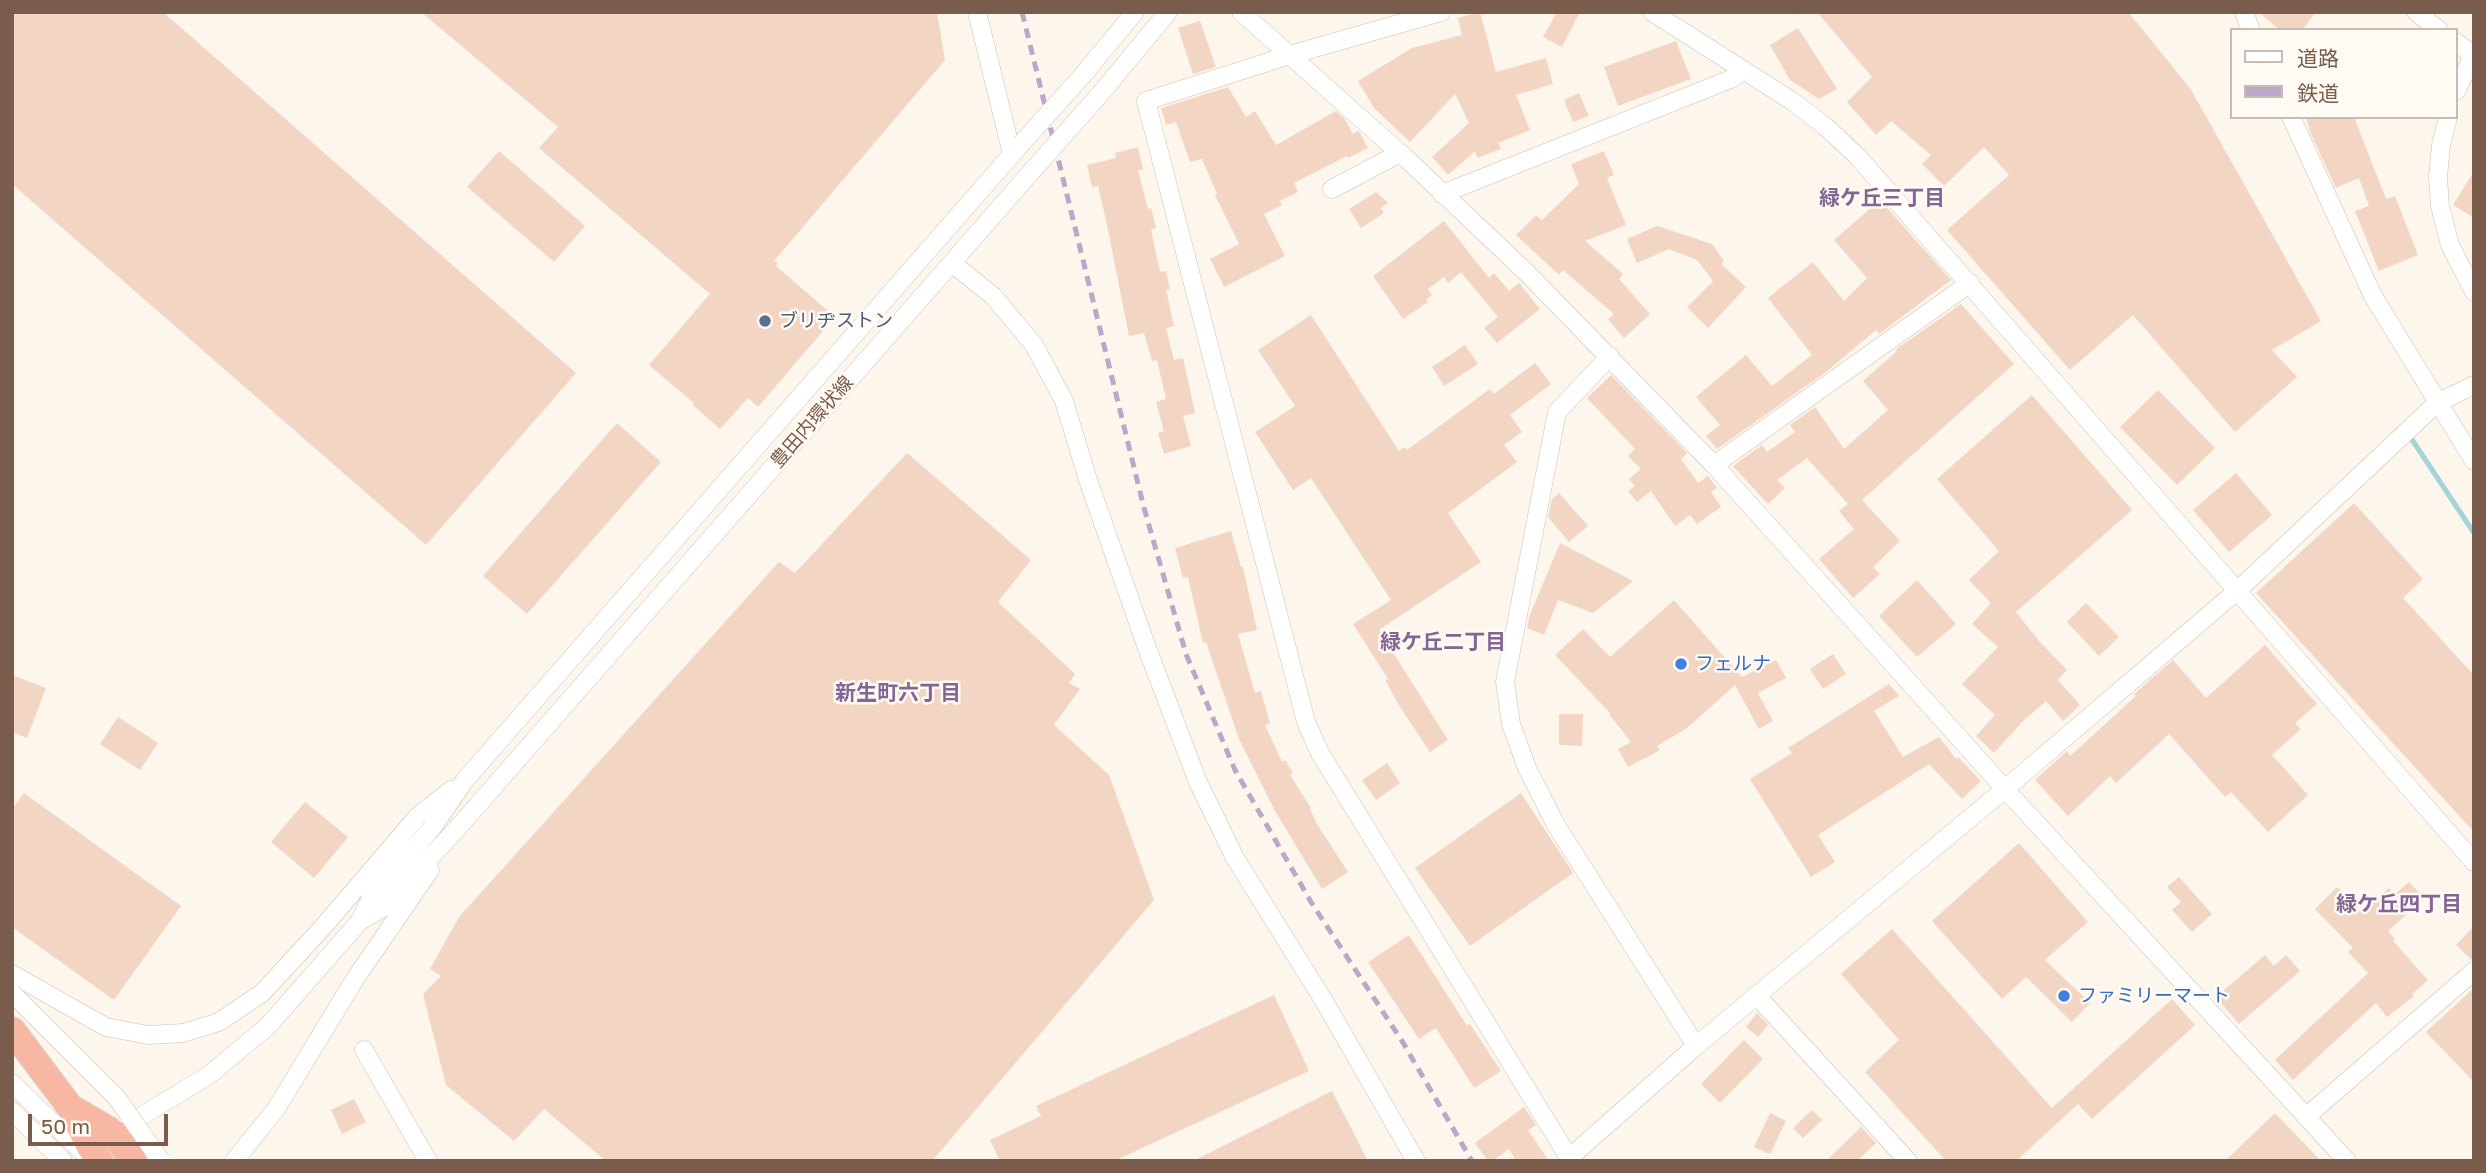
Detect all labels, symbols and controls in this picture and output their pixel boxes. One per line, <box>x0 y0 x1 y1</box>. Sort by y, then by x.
legend <box>2230 28 2458 119</box>
text: 道路 <box>2297 45 2339 71</box>
text: 鉄道 <box>2297 80 2339 106</box>
district label: 緑ケ丘三丁目 <box>1819 185 1945 211</box>
place label: ブリヂストン <box>779 310 893 332</box>
marker: ブリヂストン <box>757 313 773 329</box>
street label: 豊田内環状線 <box>766 372 858 472</box>
district label: 緑ケ丘二丁目 <box>1380 629 1506 655</box>
place label: フェルナ <box>1695 653 1771 675</box>
marker: フェルナ <box>1673 656 1689 672</box>
district label: 新生町六丁目 <box>835 680 961 706</box>
district label: 緑ケ丘四丁目 <box>2336 891 2462 917</box>
place label: ファミリーマート <box>2078 985 2230 1007</box>
marker: ファミリーマート <box>2056 988 2072 1004</box>
scale bar <box>32 1100 172 1144</box>
text: 50 m <box>41 1113 90 1139</box>

